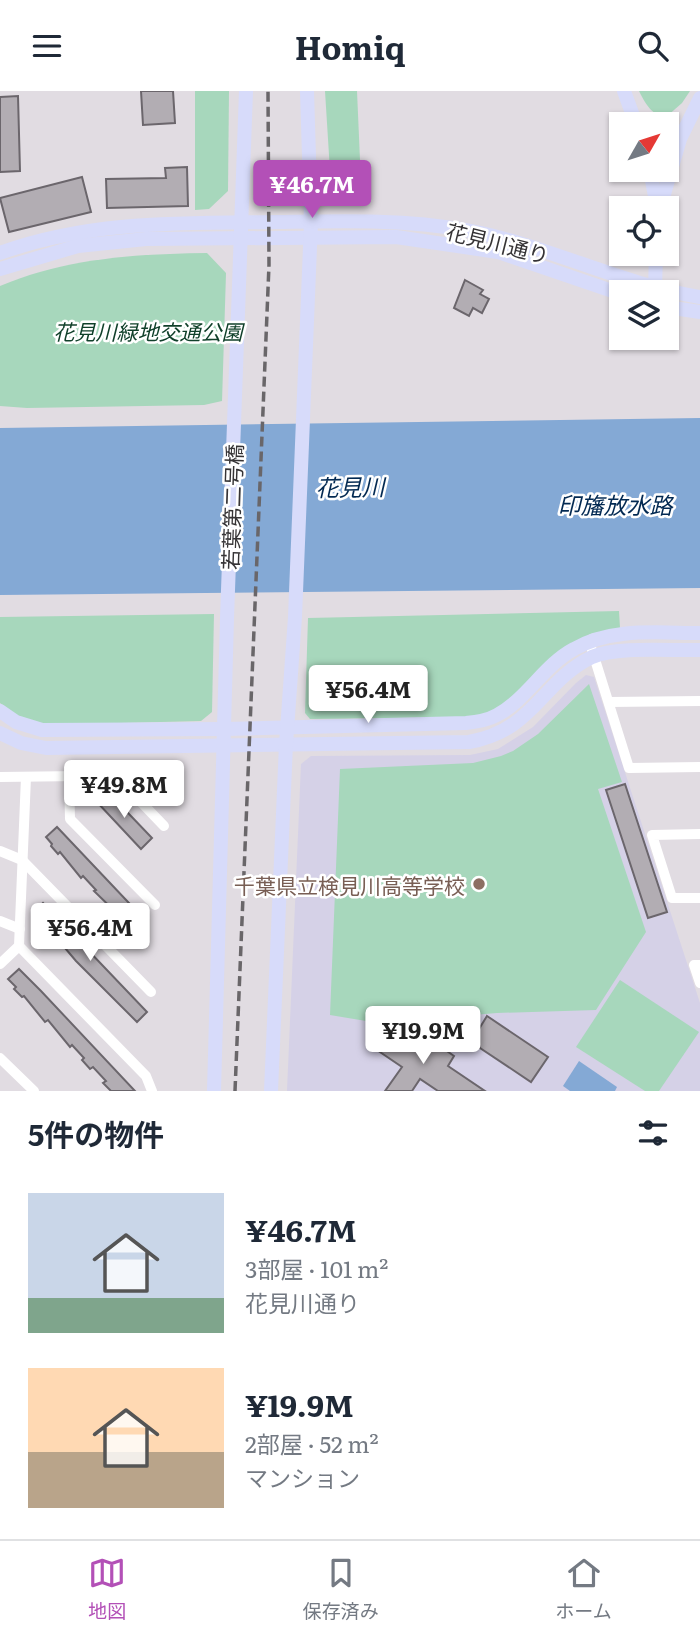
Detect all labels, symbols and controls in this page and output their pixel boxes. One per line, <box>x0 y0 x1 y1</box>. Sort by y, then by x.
text: Homiq <box>295 22 405 70</box>
icon: menu <box>28 27 66 65</box>
icon: search <box>634 27 672 65</box>
north arrow <box>609 112 679 182</box>
map controls <box>609 112 679 350</box>
pin: ¥46.7M <box>255 160 369 220</box>
text: ¥46.7M <box>269 166 355 200</box>
button: locate <box>609 196 679 266</box>
street label: 花見川通り <box>443 214 553 270</box>
button: layers <box>609 280 679 350</box>
park label: 花見川緑地交通公園 <box>54 315 245 346</box>
street label: 若葉第二号橋 <box>213 443 249 571</box>
water label: 花見川 <box>315 468 388 504</box>
water label: 印旛放水路 <box>558 487 675 521</box>
pin: ¥56.4M <box>311 665 425 725</box>
text: ¥56.4M <box>325 671 411 705</box>
pin: ¥49.8M <box>67 761 181 820</box>
text: ¥49.8M <box>80 766 168 800</box>
place label: 千葉県立検見川高等学校 <box>234 869 465 900</box>
marker: 千葉県立検見川高等学校 <box>471 876 487 892</box>
pin: ¥56.4M <box>33 903 147 963</box>
text: ¥56.4M <box>47 909 133 943</box>
pin: ¥19.9M <box>366 1007 480 1066</box>
text: ¥19.9M <box>381 1012 465 1046</box>
text: 5件の物件 <box>28 1111 164 1155</box>
icon: filters <box>634 1114 672 1152</box>
text: ¥46.7M <box>245 1207 357 1251</box>
icon: home <box>84 1221 168 1305</box>
text: 3部屋 · 101 m² <box>245 1251 388 1285</box>
text: 花見川通り <box>245 1285 360 1319</box>
text: ¥19.9M <box>245 1382 354 1426</box>
icon: home <box>84 1396 168 1480</box>
text: 2部屋 · 52 m² <box>245 1426 379 1460</box>
text: マンション <box>245 1460 360 1494</box>
tab: 地図 <box>88 1554 126 1624</box>
tab: 保存済み <box>303 1554 379 1624</box>
tab: ホーム <box>555 1554 612 1624</box>

